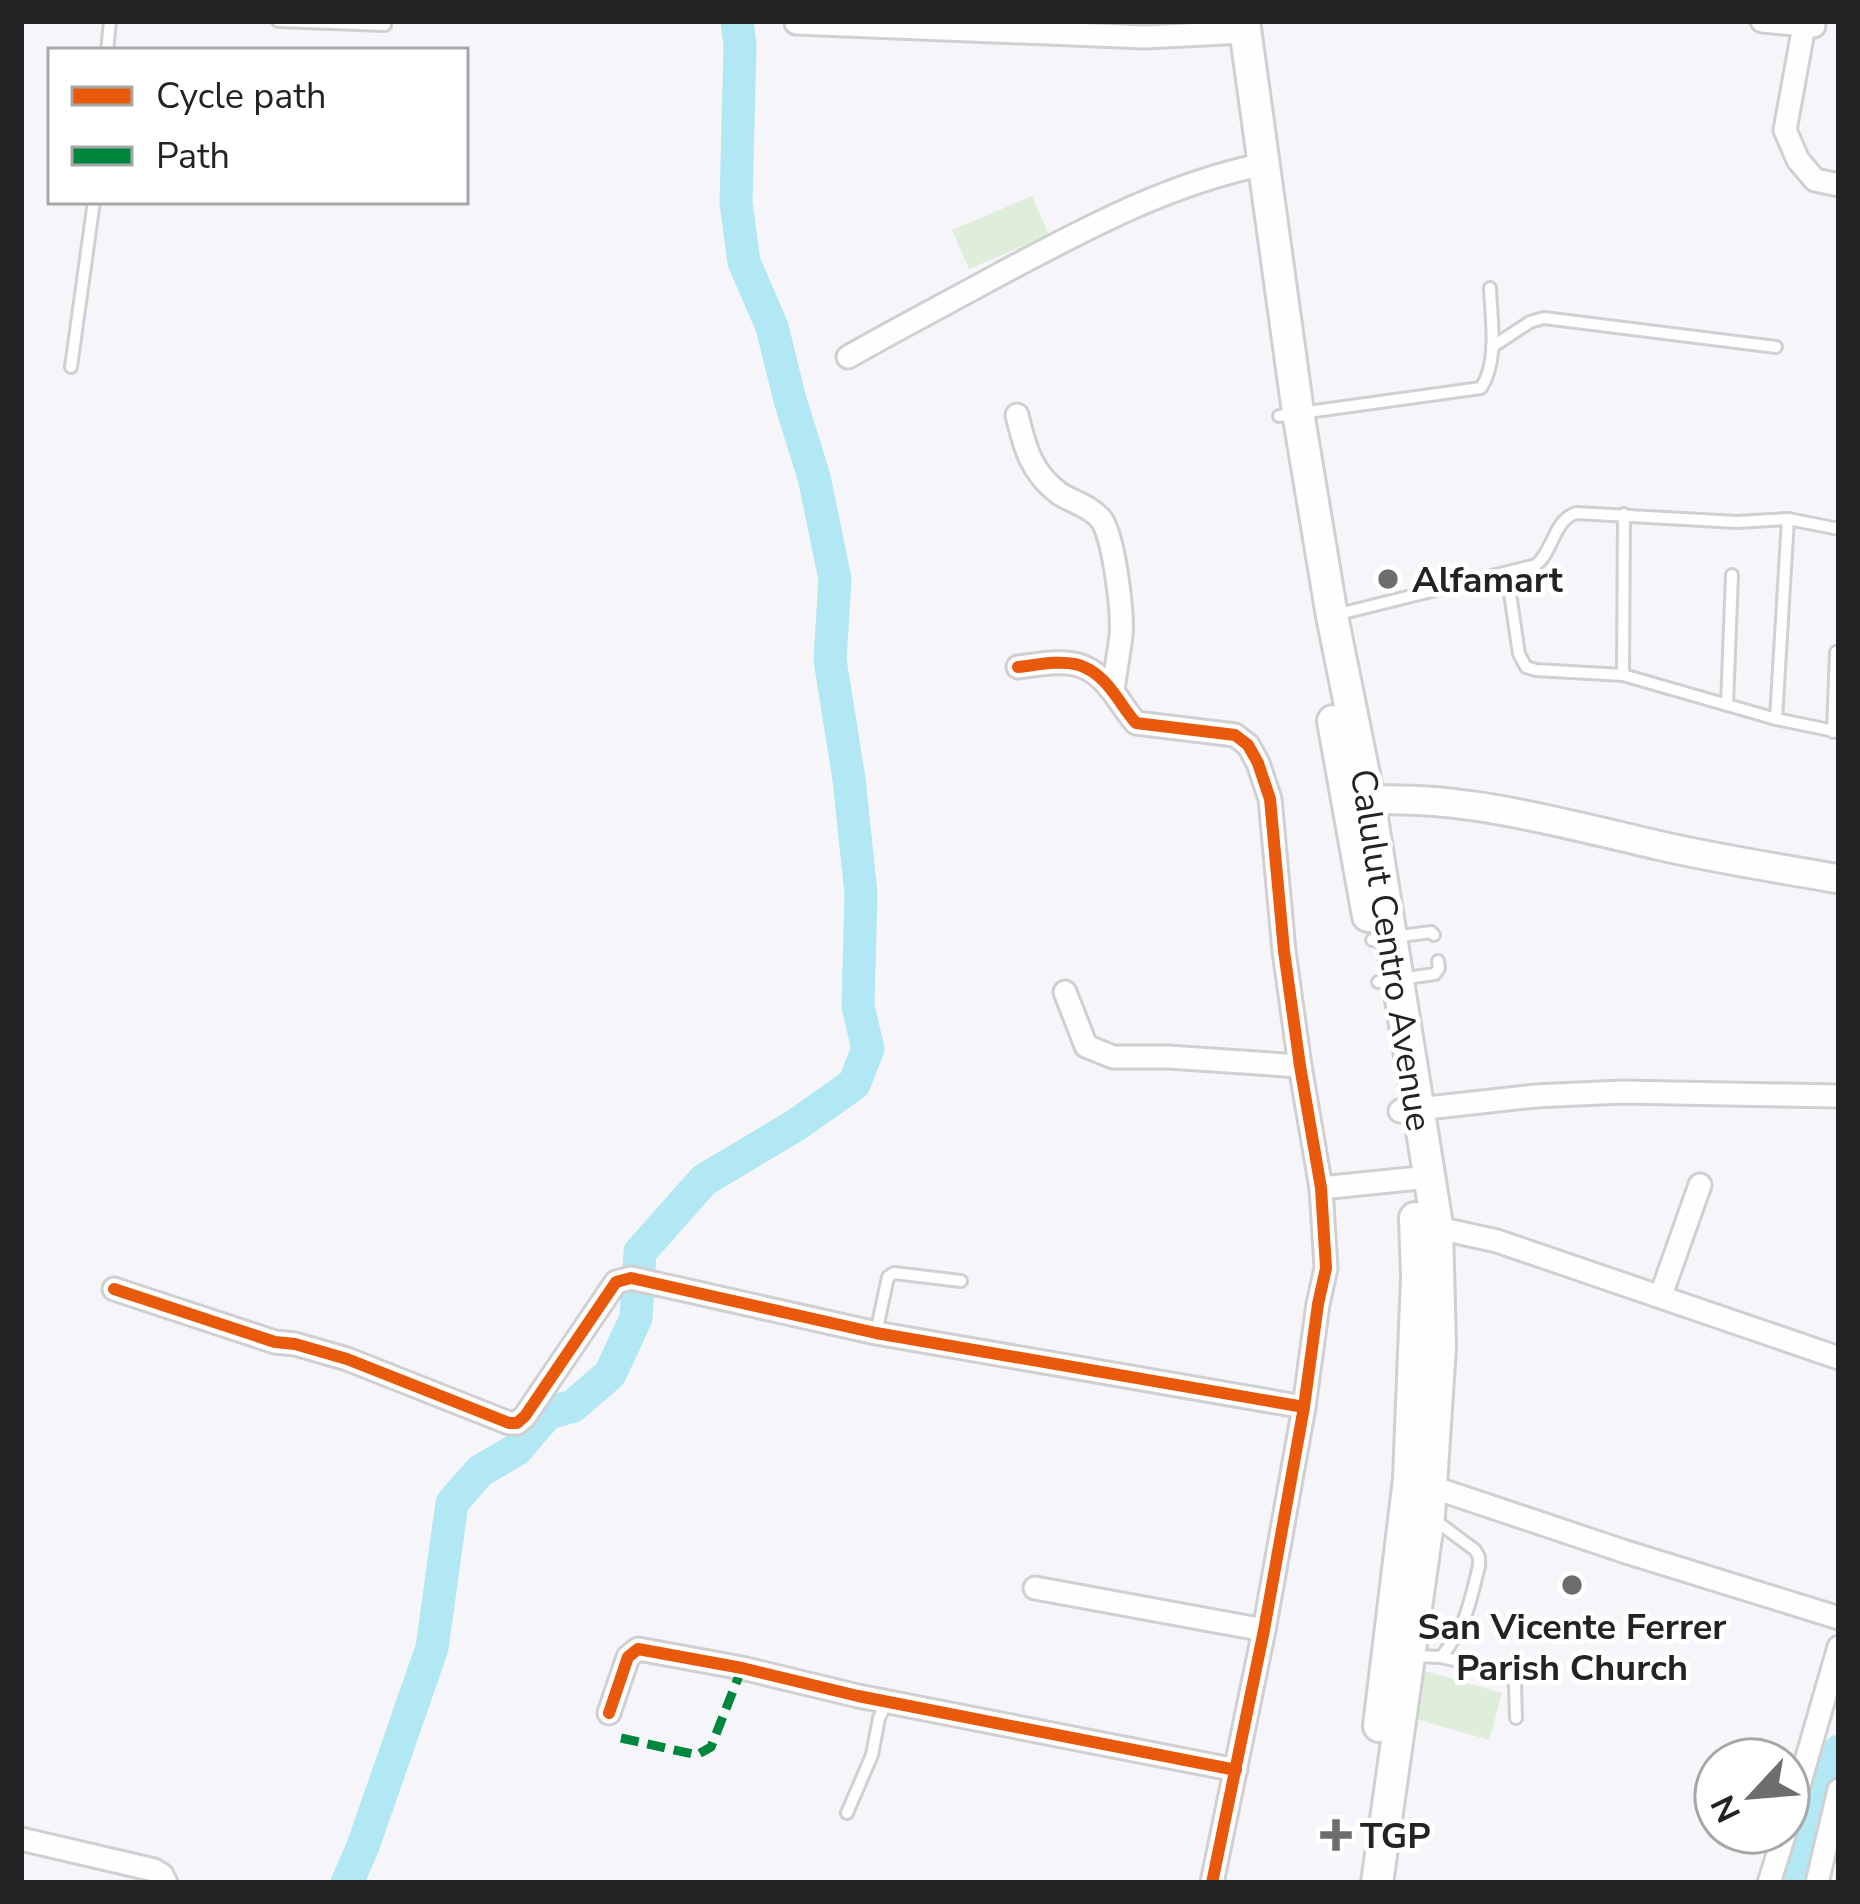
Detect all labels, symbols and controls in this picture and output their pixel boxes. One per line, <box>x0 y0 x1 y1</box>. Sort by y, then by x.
legend <box>48 48 468 204</box>
text: Cycle path <box>156 72 326 121</box>
text: Path <box>156 132 230 181</box>
place label: Alfamart <box>1412 556 1563 605</box>
marker: Alfamart <box>1375 566 1401 592</box>
street label: Calulut Centro Avenue <box>1338 766 1443 1135</box>
marker: San Vicente Ferrer Parish Church <box>1559 1572 1585 1598</box>
place label: San Vicente Ferrer Parish Church <box>1418 1603 1726 1693</box>
north arrow <box>1692 1736 1812 1856</box>
text: N <box>1701 1788 1752 1829</box>
place label: TGP <box>1360 1812 1431 1861</box>
marker: TGP <box>1323 1822 1349 1848</box>

